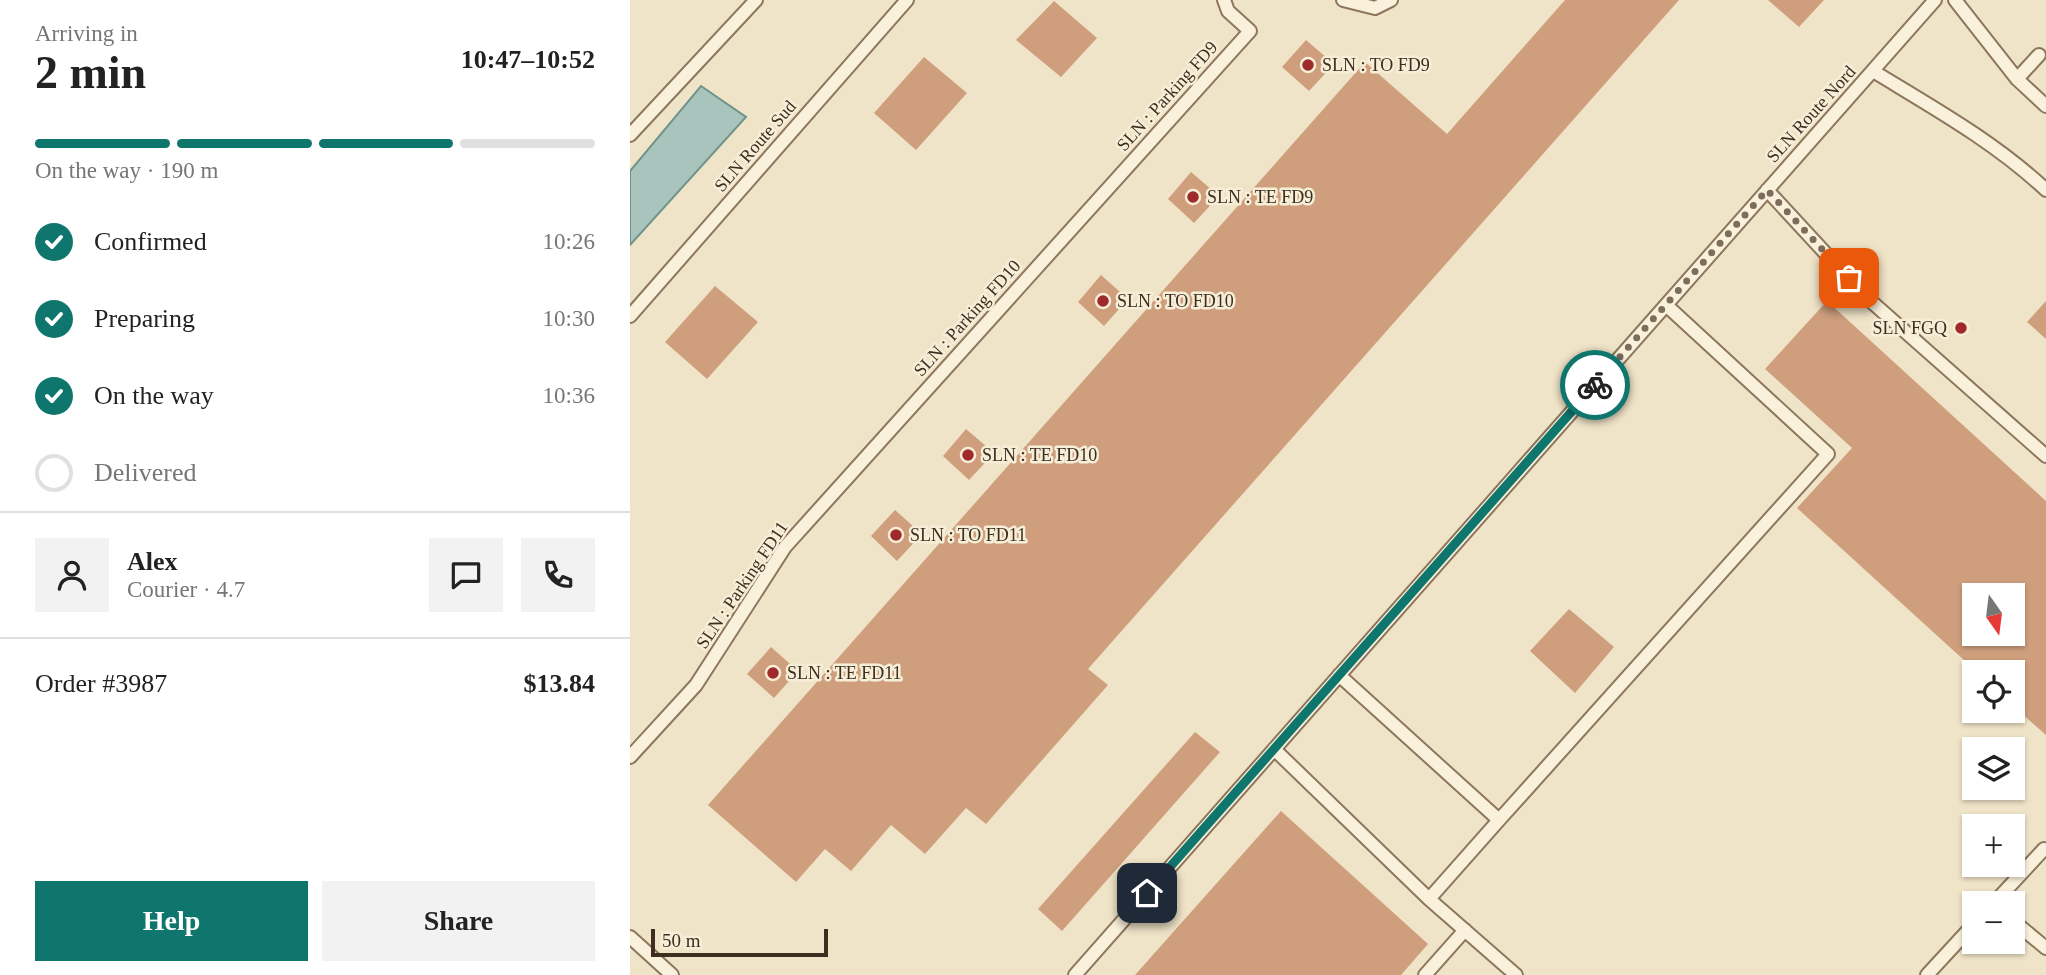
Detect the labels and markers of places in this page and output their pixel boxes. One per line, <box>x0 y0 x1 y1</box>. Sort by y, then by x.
place label: SLN : TO FD9 <box>1322 55 1430 75</box>
marker: SLN : TO FD9 <box>1300 57 1316 73</box>
place label: SLN : TE FD9 <box>1207 187 1313 207</box>
marker: SLN : TE FD9 <box>1185 189 1201 205</box>
pin <box>1819 248 1879 308</box>
place label: SLN : TO FD10 <box>1117 291 1234 311</box>
marker: SLN : TO FD10 <box>1095 293 1111 309</box>
place label: SLN FGQ <box>1872 318 1947 338</box>
marker: SLN FGQ <box>1953 320 1969 336</box>
place label: SLN : TE FD10 <box>982 445 1097 465</box>
marker: SLN : TE FD10 <box>960 447 976 463</box>
place label: SLN : TO FD11 <box>910 525 1026 545</box>
marker: SLN : TO FD11 <box>888 527 904 543</box>
place label: SLN : TE FD11 <box>787 663 902 683</box>
marker: SLN : TE FD11 <box>765 665 781 681</box>
pin <box>1117 863 1177 923</box>

